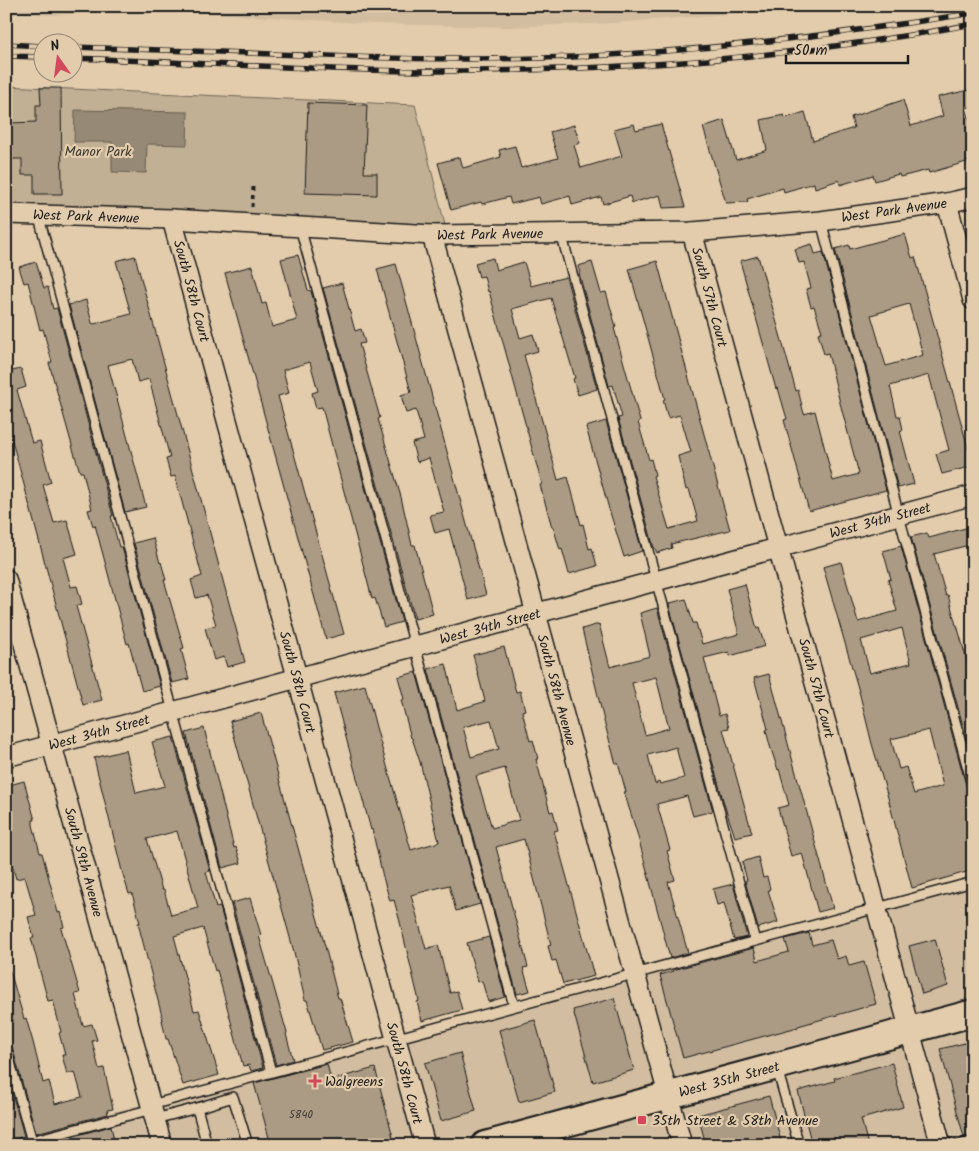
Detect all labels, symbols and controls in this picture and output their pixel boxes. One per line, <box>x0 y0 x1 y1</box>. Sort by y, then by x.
north arrow <box>32 32 82 82</box>
scale bar <box>786 32 909 64</box>
text: N <box>48 35 62 58</box>
text: 50 m <box>794 39 828 63</box>
park label: Manor Park <box>64 141 132 163</box>
street label: West Park Avenue <box>840 193 949 229</box>
street label: West Park Avenue <box>32 204 140 230</box>
street label: West Park Avenue <box>437 223 544 247</box>
street label: South 58th Court <box>167 238 215 345</box>
street label: South 57th Court <box>685 245 733 350</box>
street label: West 34th Street <box>827 497 934 545</box>
street label: West 34th Street <box>437 603 544 651</box>
street label: South 58th Court <box>273 629 321 736</box>
street label: South 58th Avenue <box>531 632 582 749</box>
street label: South 57th Court <box>792 636 840 741</box>
street label: West 34th Street <box>46 709 153 757</box>
street label: South 59th Avenue <box>58 805 108 920</box>
street label: South 58th Court <box>380 1020 428 1127</box>
street label: West 35th Street <box>676 1056 783 1104</box>
place label: Walgreens <box>325 1071 383 1093</box>
marker: Walgreens <box>309 1075 321 1087</box>
house number: 5840 <box>289 1106 314 1124</box>
place label: 35th Street & 58th Avenue <box>652 1110 819 1132</box>
marker: 35th Street & 58th Avenue <box>636 1114 648 1126</box>

